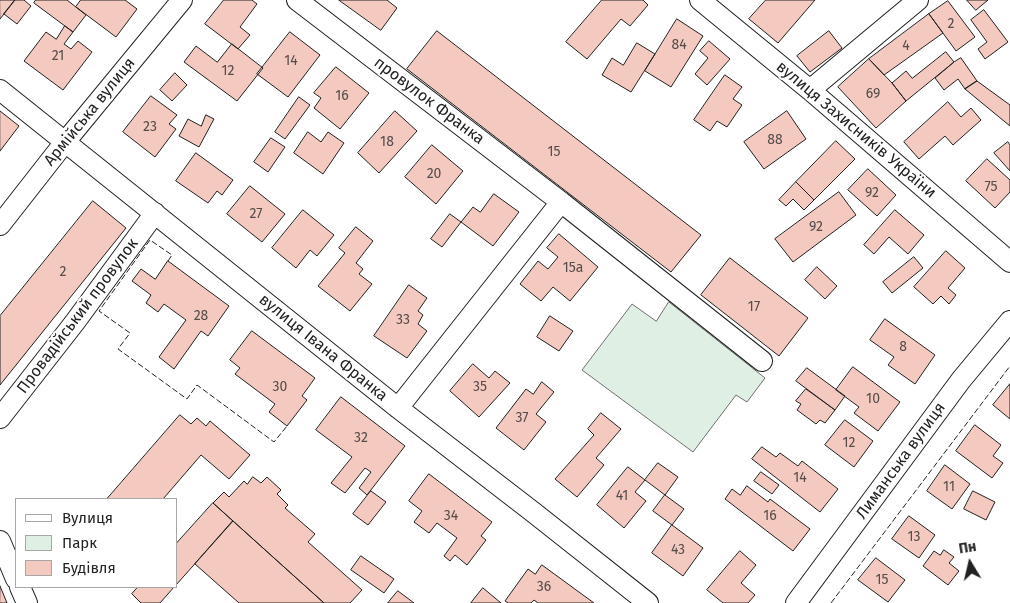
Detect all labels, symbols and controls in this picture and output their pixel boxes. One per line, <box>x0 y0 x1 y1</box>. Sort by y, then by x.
house number: 2 <box>948 16 954 32</box>
house number: 84 <box>671 37 687 53</box>
house number: 4 <box>902 38 910 54</box>
house number: 21 <box>52 48 64 64</box>
house number: 14 <box>284 53 298 69</box>
street label: провулок Франка <box>370 53 488 149</box>
street label: Армійська вулиця <box>40 54 140 170</box>
street label: вулиця Захисників України <box>772 57 940 203</box>
house number: 12 <box>222 63 234 79</box>
house number: 69 <box>866 86 880 102</box>
house number: 16 <box>335 88 349 104</box>
house number: 23 <box>143 119 157 135</box>
house number: 88 <box>767 132 783 148</box>
house number: 18 <box>380 134 394 150</box>
house number: 15 <box>547 144 561 160</box>
house number: 20 <box>427 166 441 182</box>
house number: 75 <box>984 179 998 195</box>
house number: 92 <box>865 185 879 201</box>
house number: 27 <box>249 206 263 222</box>
house number: 92 <box>809 219 823 235</box>
street label: Провадійський провулок <box>13 235 143 397</box>
house number: 15а <box>563 260 583 276</box>
house number: 2 <box>60 264 66 280</box>
street label: вулиця Івана Франка <box>255 290 391 406</box>
house number: 17 <box>748 299 760 315</box>
house number: 28 <box>194 308 208 324</box>
house number: 33 <box>396 312 410 328</box>
house number: 8 <box>899 339 907 355</box>
house number: 30 <box>273 379 287 395</box>
house number: 35 <box>473 379 487 395</box>
house number: 10 <box>866 391 880 407</box>
street label: Лиманська вулиця <box>852 399 950 523</box>
house number: 37 <box>515 410 529 426</box>
house number: 32 <box>354 430 368 446</box>
house number: 12 <box>843 435 855 451</box>
house number: 14 <box>793 470 807 486</box>
house number: 11 <box>943 479 955 495</box>
house number: 41 <box>616 488 628 504</box>
legend <box>15 498 178 588</box>
house number: 34 <box>444 508 458 524</box>
house number: 16 <box>763 508 777 524</box>
text: Вулиця <box>62 509 113 527</box>
house number: 13 <box>907 529 921 545</box>
text: Парк <box>62 534 97 552</box>
north arrow <box>945 538 995 588</box>
text: Пн <box>958 538 978 557</box>
house number: 43 <box>671 542 685 558</box>
text: Будівля <box>62 559 116 577</box>
house number: 15 <box>875 572 889 588</box>
house number: 36 <box>537 579 551 595</box>

